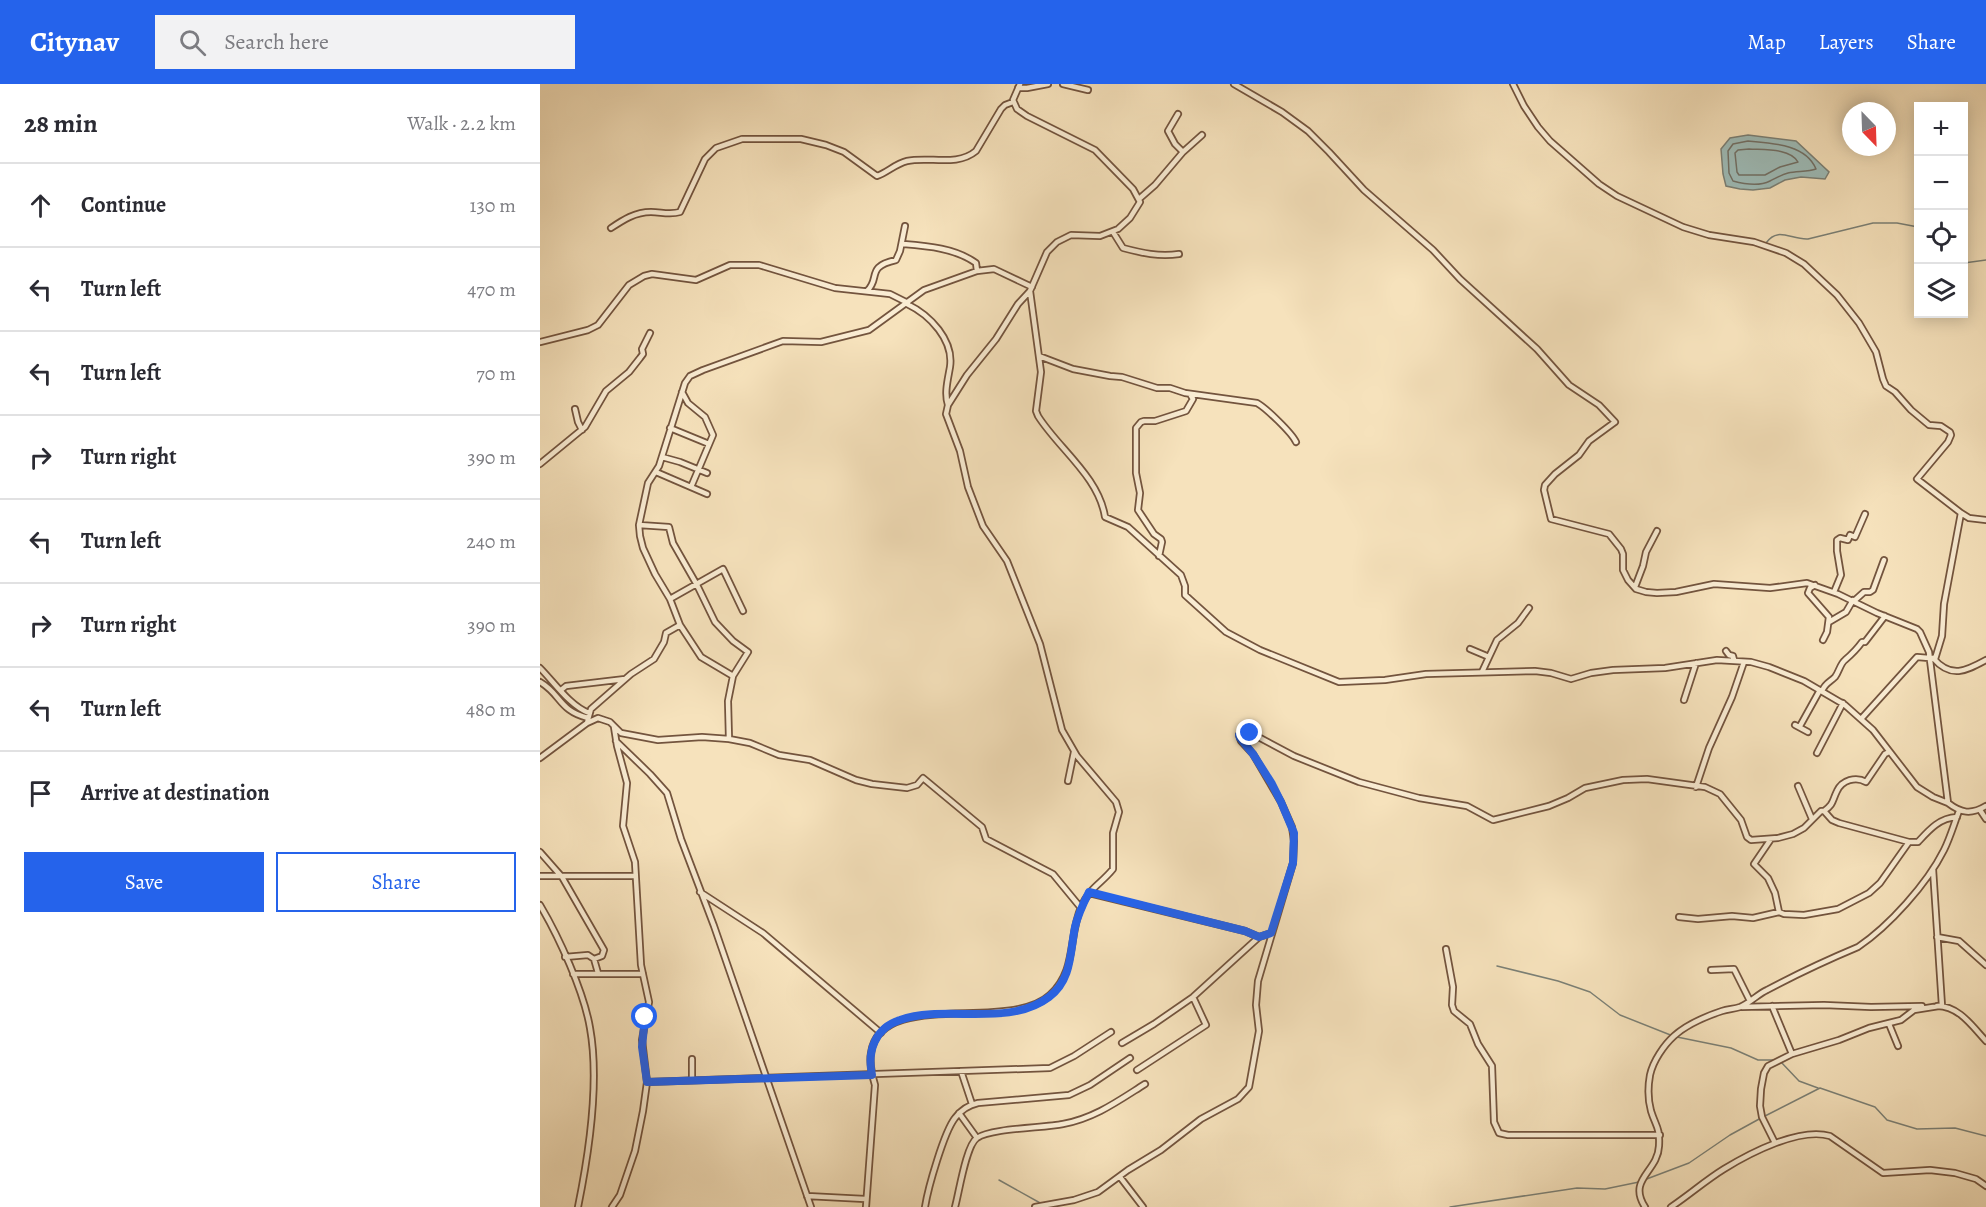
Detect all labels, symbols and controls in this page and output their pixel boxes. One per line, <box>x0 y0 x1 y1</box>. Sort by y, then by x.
search box <box>155 15 575 69</box>
text: Citynav <box>30 23 119 61</box>
icon: search <box>176 26 209 59</box>
text: Search here <box>224 27 329 57</box>
text: Map <box>1747 28 1786 56</box>
text: Layers <box>1819 28 1874 56</box>
text: Share <box>1907 28 1956 56</box>
north arrow <box>1842 102 1896 156</box>
map controls <box>1914 102 1968 318</box>
button: + <box>1914 102 1968 156</box>
text: 28 min <box>24 106 98 141</box>
text: Walk · 2.2 km <box>407 110 516 137</box>
button: − <box>1914 156 1968 210</box>
icon: ahead <box>24 189 57 222</box>
text: Continue <box>81 190 166 220</box>
text: 130 m <box>470 192 516 219</box>
button: locate <box>1914 210 1968 264</box>
button: layers <box>1914 264 1968 318</box>
icon: left <box>24 273 57 306</box>
text: Turn left <box>81 274 161 304</box>
text: 470 m <box>467 276 516 303</box>
icon: left <box>24 357 57 390</box>
text: Turn left <box>81 358 161 388</box>
text: 70 m <box>476 360 516 387</box>
icon: right <box>24 441 57 474</box>
text: Turn right <box>81 442 177 472</box>
text: 390 m <box>467 444 516 471</box>
icon: left <box>24 525 57 558</box>
text: Turn left <box>81 526 161 556</box>
text: 240 m <box>466 528 516 555</box>
icon: right <box>24 609 57 642</box>
text: Turn right <box>81 610 177 640</box>
text: 390 m <box>467 612 516 639</box>
icon: left <box>24 693 57 726</box>
text: Turn left <box>81 694 161 724</box>
text: 480 m <box>466 696 516 723</box>
route end <box>1236 719 1262 745</box>
icon: arrive <box>24 777 57 810</box>
text: Arrive at destination <box>81 778 270 808</box>
button: Save <box>24 852 264 912</box>
button: Share <box>276 852 516 912</box>
route start <box>631 1003 657 1029</box>

